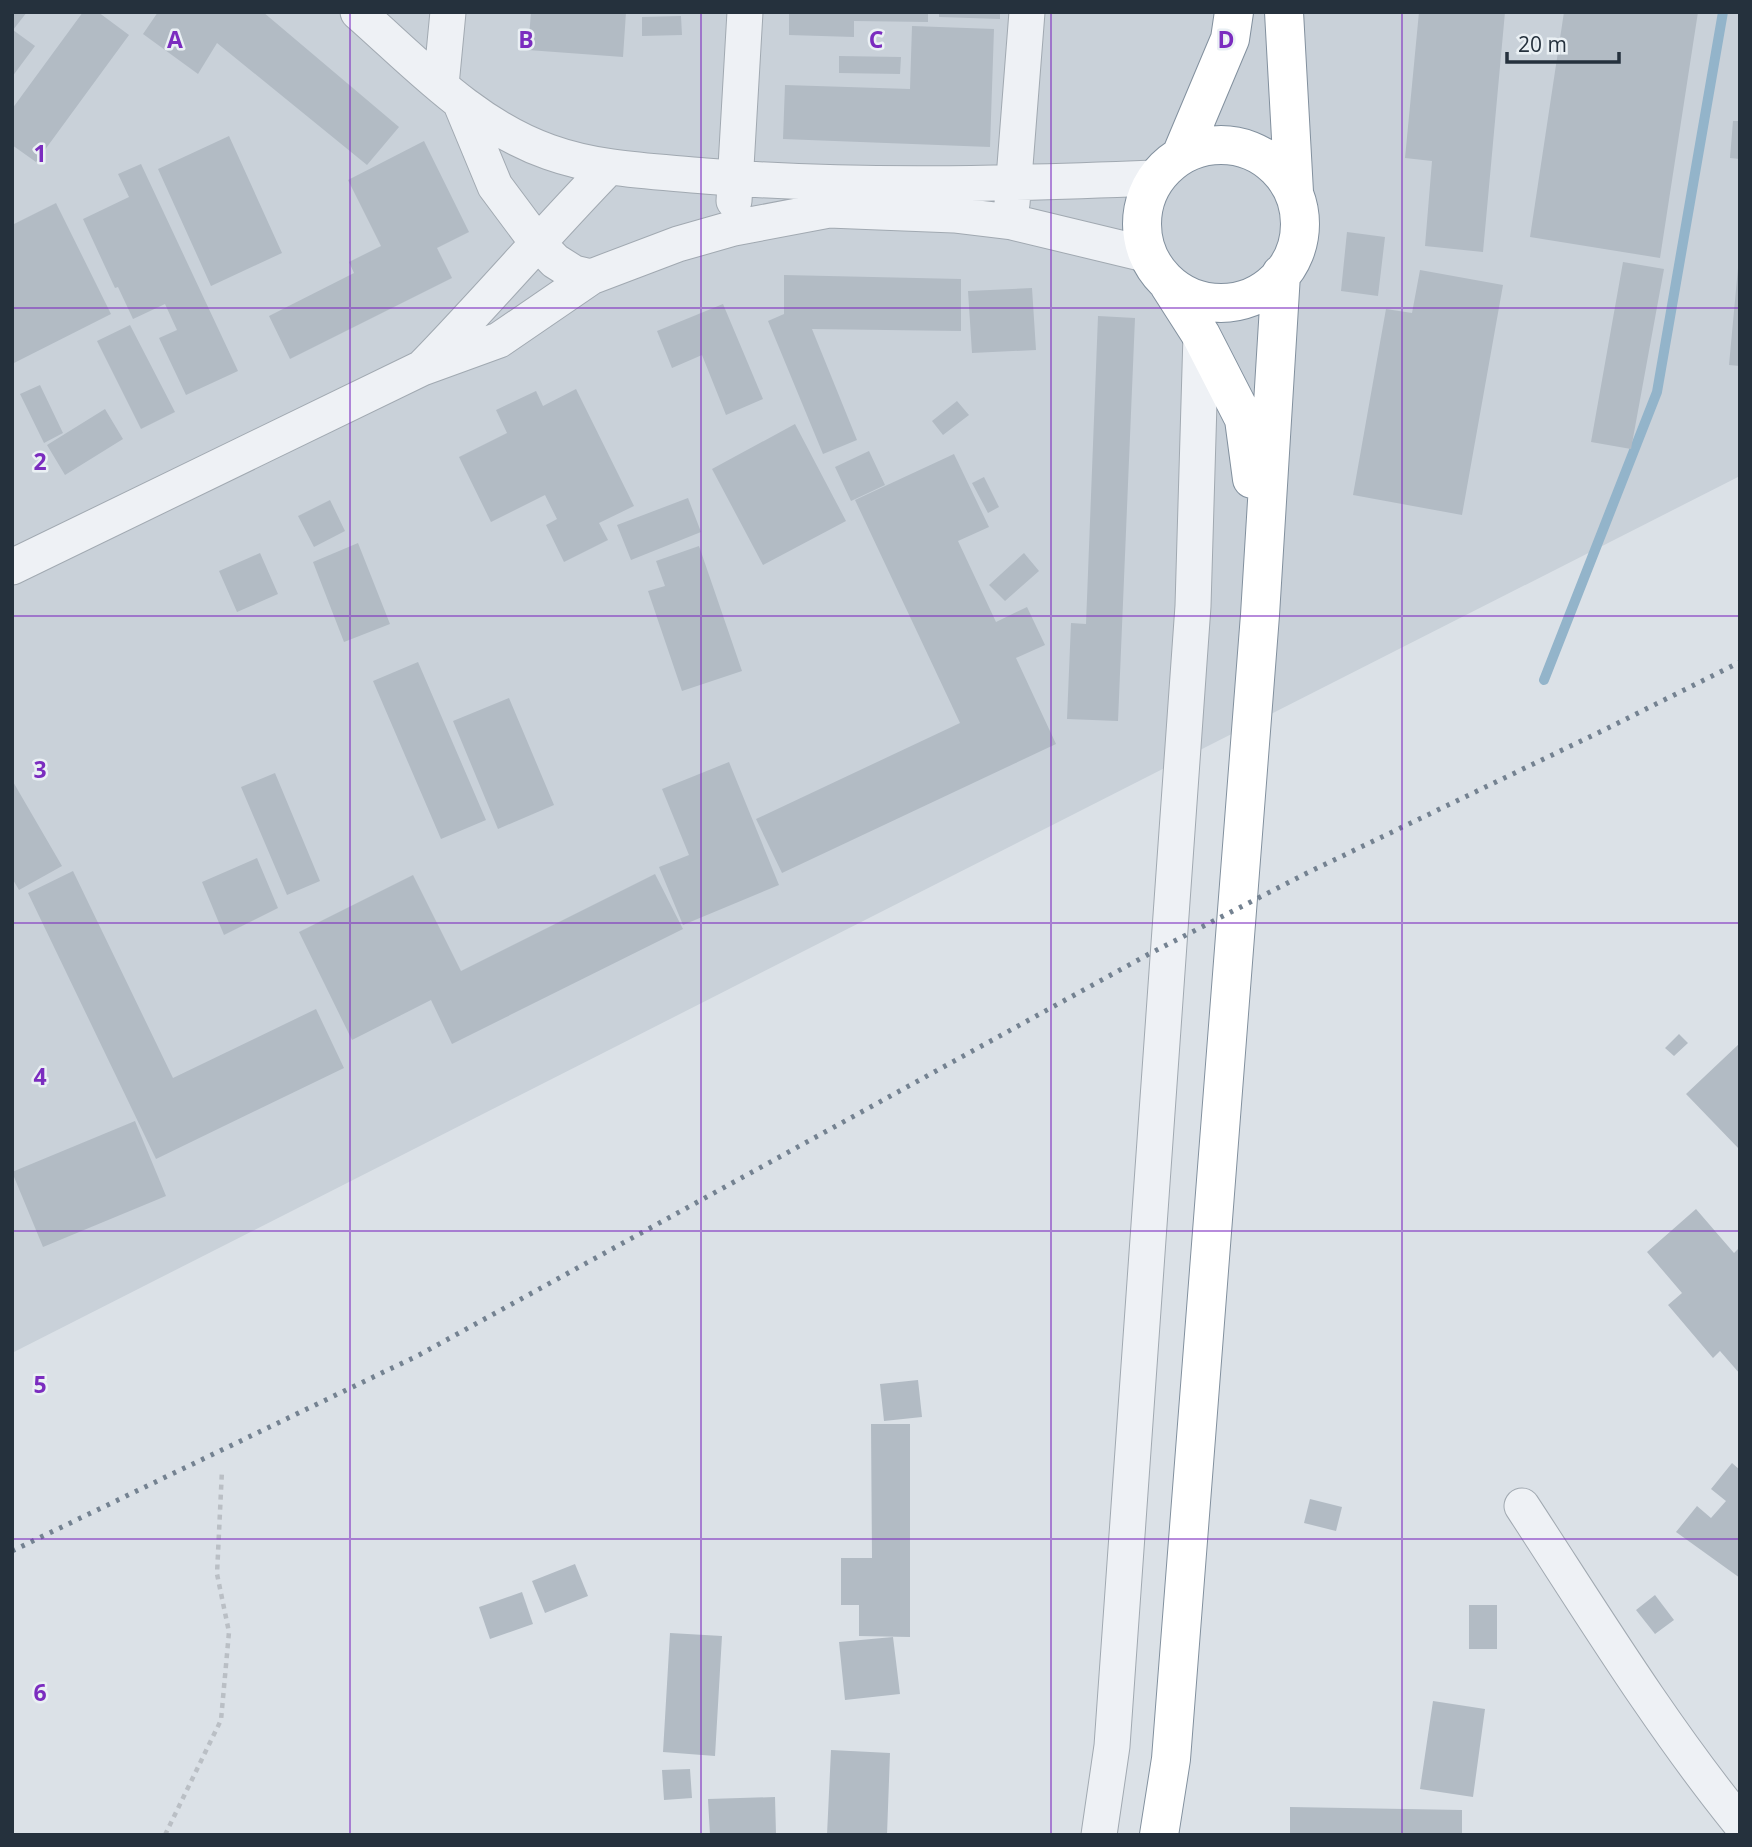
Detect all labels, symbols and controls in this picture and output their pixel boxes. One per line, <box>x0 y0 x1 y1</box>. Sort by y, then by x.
scale bar <box>1507 21 1619 65</box>
text: A <box>167 23 183 55</box>
text: B <box>518 23 534 55</box>
text: C <box>869 23 883 55</box>
text: D <box>1217 23 1235 55</box>
text: 20 m <box>1518 30 1567 58</box>
text: 1 <box>33 137 47 169</box>
text: 2 <box>33 445 47 477</box>
text: 3 <box>33 753 47 785</box>
text: 4 <box>33 1060 47 1092</box>
text: 5 <box>33 1368 47 1400</box>
text: 6 <box>33 1676 47 1708</box>

